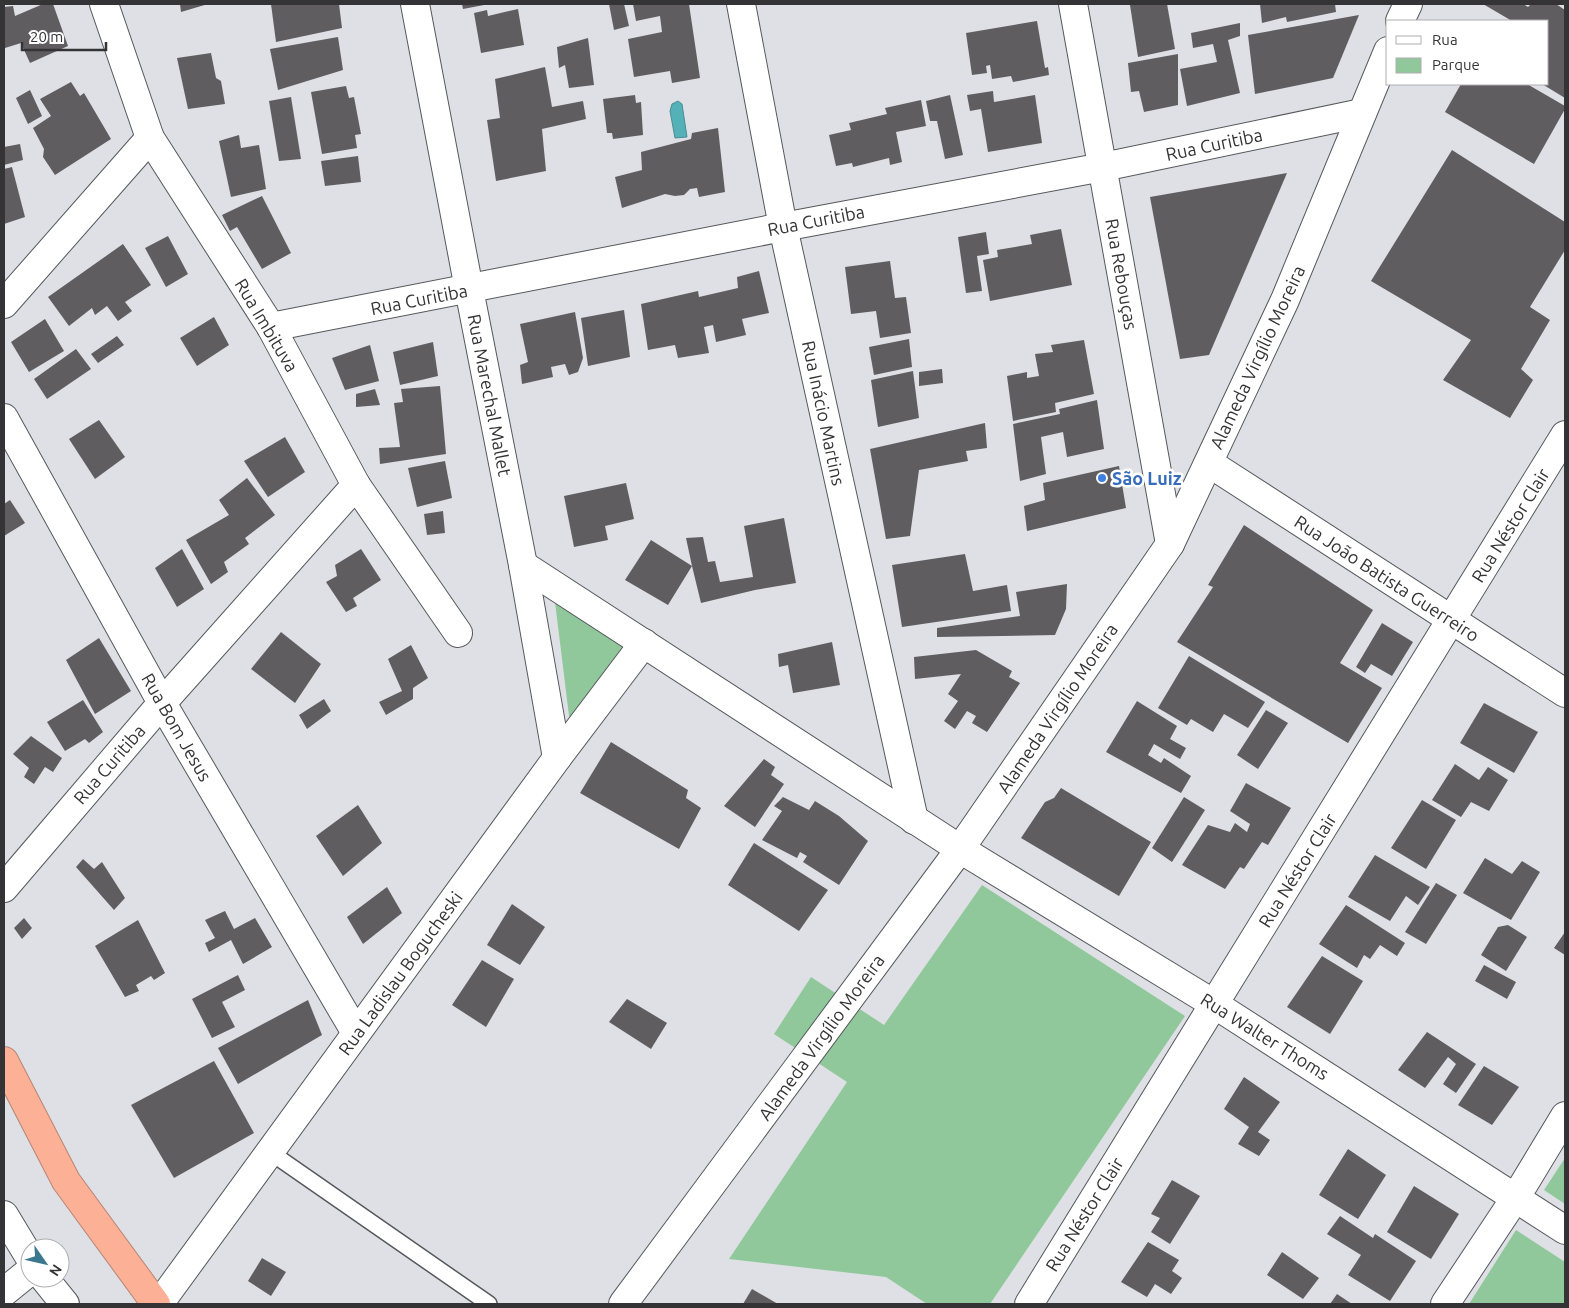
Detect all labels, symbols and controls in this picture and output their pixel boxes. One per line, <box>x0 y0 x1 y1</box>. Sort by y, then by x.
scale bar <box>22 20 106 52</box>
legend <box>1386 20 1549 85</box>
text: 20 m <box>30 28 63 45</box>
text: Rua <box>1432 31 1458 48</box>
text: Parque <box>1432 56 1480 73</box>
street label: Rua Curitiba <box>1164 124 1264 164</box>
street label: Rua Curitiba <box>766 201 866 239</box>
street label: Rua Rebouças <box>1102 217 1142 331</box>
street label: Alameda Virgílio Moreira <box>1206 262 1308 452</box>
street label: Rua Imbituva <box>231 275 303 375</box>
street label: Rua Curitiba <box>369 280 469 318</box>
street label: Rua Marechal Mallet <box>464 312 516 478</box>
street label: Rua Inácio Martins <box>799 339 849 487</box>
street label: Rua Néstor Clair <box>1467 464 1553 586</box>
place label: São Luiz <box>1112 468 1182 488</box>
marker: São Luiz <box>1096 472 1108 484</box>
street label: Rua João Batista Guerreiro <box>1291 511 1483 645</box>
street label: Alameda Virgílio Moreira <box>993 619 1121 797</box>
street label: Rua Bom Jesus <box>138 670 216 785</box>
street label: Rua Curitiba <box>69 720 149 808</box>
street label: Rua Néstor Clair <box>1254 809 1340 931</box>
street label: Rua Ladislau Bogucheski <box>334 887 466 1059</box>
street label: Alameda Virgílio Moreira <box>754 950 888 1124</box>
street label: Rua Walter Thoms <box>1197 989 1333 1084</box>
street label: Rua Néstor Clair <box>1041 1153 1127 1275</box>
north arrow <box>20 1238 70 1288</box>
text: N <box>46 1261 65 1279</box>

